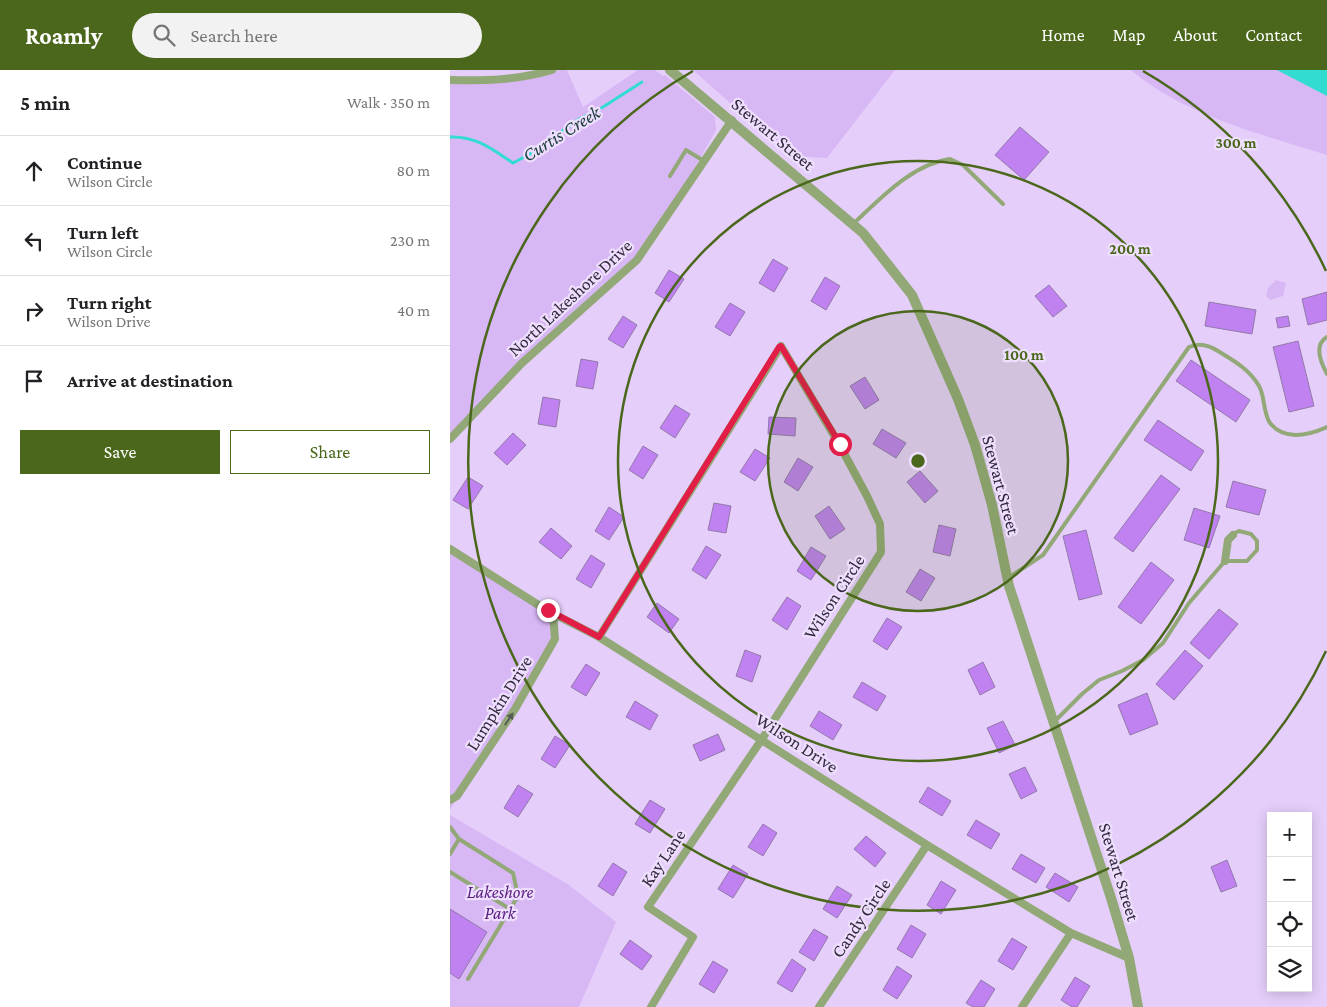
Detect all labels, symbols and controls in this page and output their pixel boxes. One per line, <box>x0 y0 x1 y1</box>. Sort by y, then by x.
search box <box>132 13 482 58</box>
icon: search <box>150 21 178 49</box>
text: Roamly <box>25 22 102 49</box>
text: Search here <box>190 25 278 46</box>
text: Home <box>1042 25 1085 45</box>
text: Map <box>1113 25 1145 45</box>
text: About <box>1173 25 1217 45</box>
text: Contact <box>1245 25 1302 45</box>
text: 5 min <box>20 91 70 115</box>
text: Walk · 350 m <box>347 94 430 111</box>
street label: Stewart Street <box>728 94 819 175</box>
water label: Curtis Creek <box>519 101 605 166</box>
text: 300 m <box>1215 135 1257 151</box>
text: Continue <box>67 152 142 173</box>
icon: ahead <box>20 157 48 185</box>
text: 80 m <box>396 162 430 179</box>
text: Wilson Circle <box>67 173 152 190</box>
text: Turn left <box>67 222 139 243</box>
icon: left <box>20 227 48 255</box>
text: 230 m <box>390 232 430 249</box>
street label: North Lakeshore Drive <box>504 235 636 361</box>
text: 200 m <box>1109 241 1151 257</box>
text: Wilson Circle <box>67 243 152 260</box>
text: Turn right <box>67 292 152 313</box>
icon: right <box>20 297 48 325</box>
text: 40 m <box>397 302 430 319</box>
text: Wilson Drive <box>67 313 150 330</box>
text: 100 m <box>1004 347 1044 363</box>
icon: arrive <box>20 367 48 395</box>
text: Arrive at destination <box>67 370 233 391</box>
button: Save <box>20 430 220 474</box>
button: Share <box>230 430 430 474</box>
route start <box>829 433 852 456</box>
street label: Stewart Street <box>978 433 1024 538</box>
centre of rings <box>909 452 927 470</box>
street label: Wilson Circle <box>799 551 869 643</box>
route end <box>537 599 560 622</box>
street label: Lumpkin Drive <box>462 652 536 754</box>
street label: Wilson Drive <box>752 709 842 777</box>
one-way arrow <box>504 712 514 726</box>
map controls <box>1267 812 1312 992</box>
button: + <box>1267 812 1312 857</box>
street label: Stewart Street <box>1095 821 1144 924</box>
street label: Kay Lane <box>637 825 690 891</box>
button: − <box>1267 857 1312 902</box>
street label: Candy Circle <box>827 875 895 961</box>
park label: Lakeshore Park <box>467 882 534 923</box>
button: locate <box>1267 902 1312 947</box>
button: layers <box>1267 947 1312 992</box>

